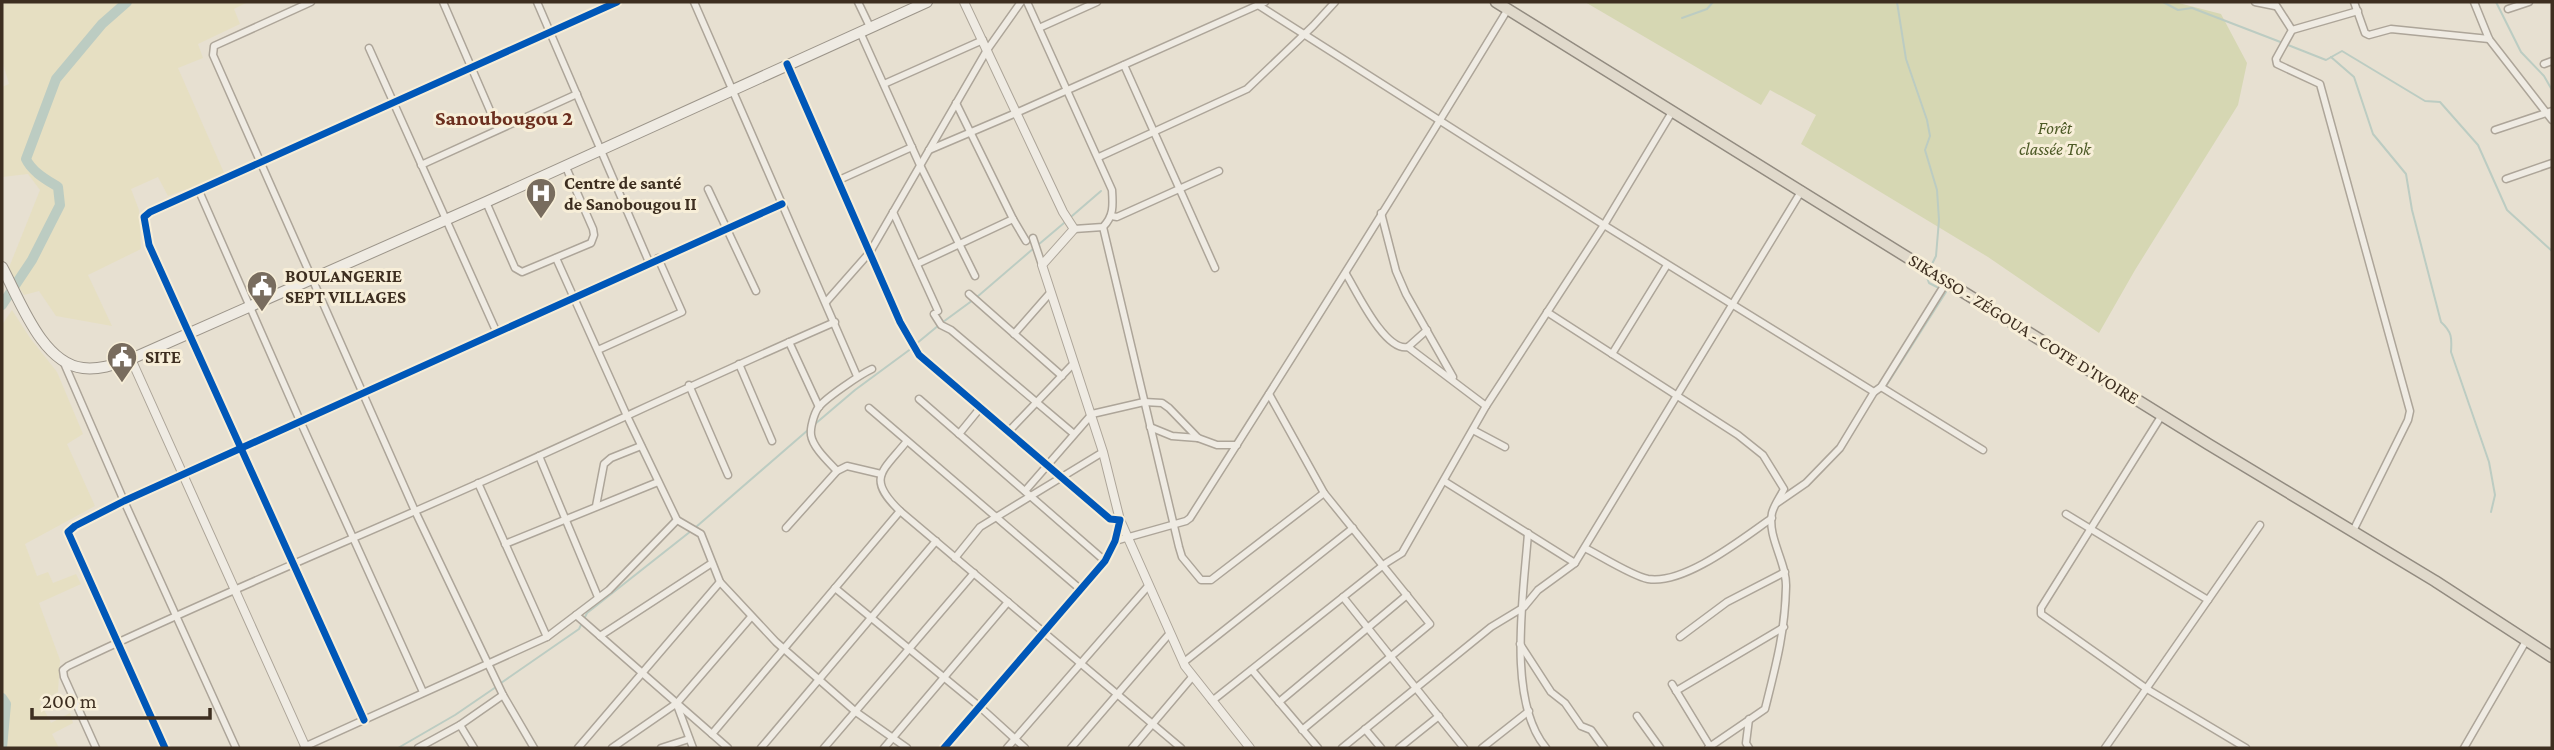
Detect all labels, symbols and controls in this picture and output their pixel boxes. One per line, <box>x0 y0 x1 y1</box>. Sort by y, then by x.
district label: Sanoubougou 2 <box>435 106 573 130</box>
park label: Forêt classée Tok <box>2019 118 2092 159</box>
place label: Centre de santé de Sanobougou II <box>564 173 697 214</box>
hospital icon: Centre de santé de Sanobougou II <box>524 176 558 220</box>
street label: SIKASSO - ZÉGOUA - COTE D'IVOIRE <box>1905 250 2143 409</box>
place label: BOULANGERIE SEPT VILLAGES <box>285 266 406 307</box>
public building icon: BOULANGERIE SEPT VILLAGES <box>245 269 279 313</box>
public building icon: SITE <box>105 340 139 384</box>
place label: SITE <box>145 347 181 367</box>
scale bar <box>32 676 210 720</box>
text: 200 m <box>42 689 97 713</box>

